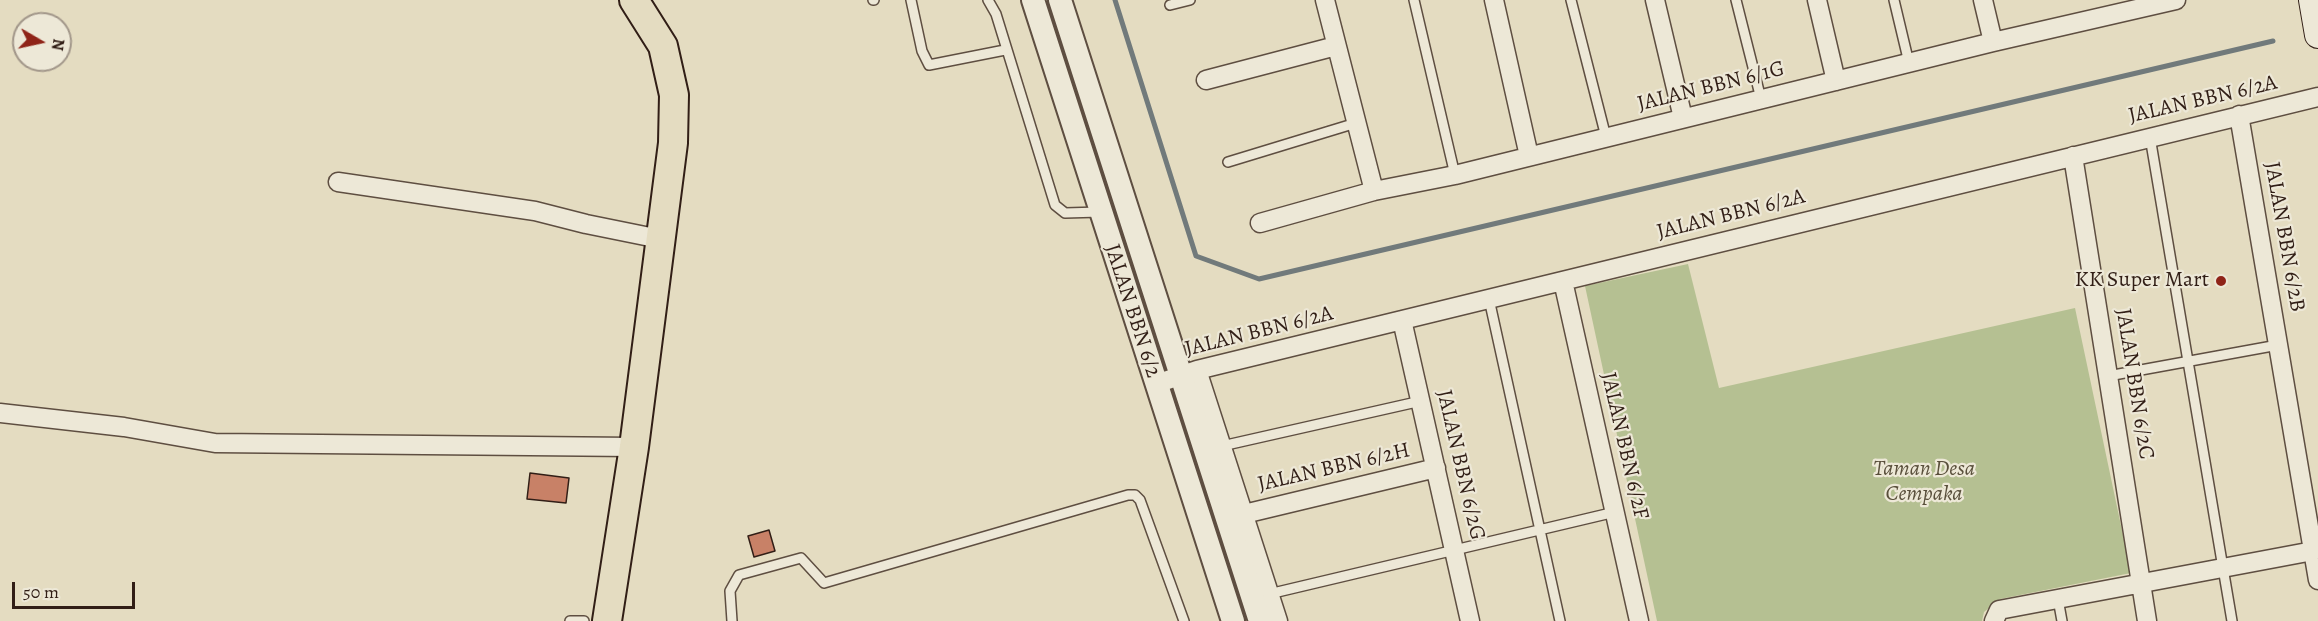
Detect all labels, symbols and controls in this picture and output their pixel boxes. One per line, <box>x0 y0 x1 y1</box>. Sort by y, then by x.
north arrow <box>12 12 72 72</box>
text: N <box>46 37 70 52</box>
street label: JALAN BBN 6/1G <box>1635 56 1787 118</box>
street label: JALAN BBN 6/2A <box>2126 70 2280 130</box>
street label: JALAN BBN 6/2B <box>2258 160 2310 314</box>
street label: JALAN BBN 6/2A <box>1654 184 1808 246</box>
street label: JALAN BBN 6/2 <box>1098 241 1166 381</box>
place label: KK Super Mart <box>2075 268 2209 294</box>
marker: KK Super Mart <box>2214 274 2228 288</box>
street label: JALAN BBN 6/2A <box>1182 301 1336 363</box>
street label: JALAN BBN 6/2C <box>2109 307 2159 461</box>
street label: JALAN BBN 6/2F <box>1594 370 1654 522</box>
street label: JALAN BBN 6/2G <box>1430 387 1490 543</box>
street label: JALAN BBN 6/2H <box>1255 438 1413 498</box>
park label: Taman Desa Cempaka <box>1873 457 1975 508</box>
scale bar <box>15 570 138 608</box>
text: 50 m <box>23 580 59 604</box>

